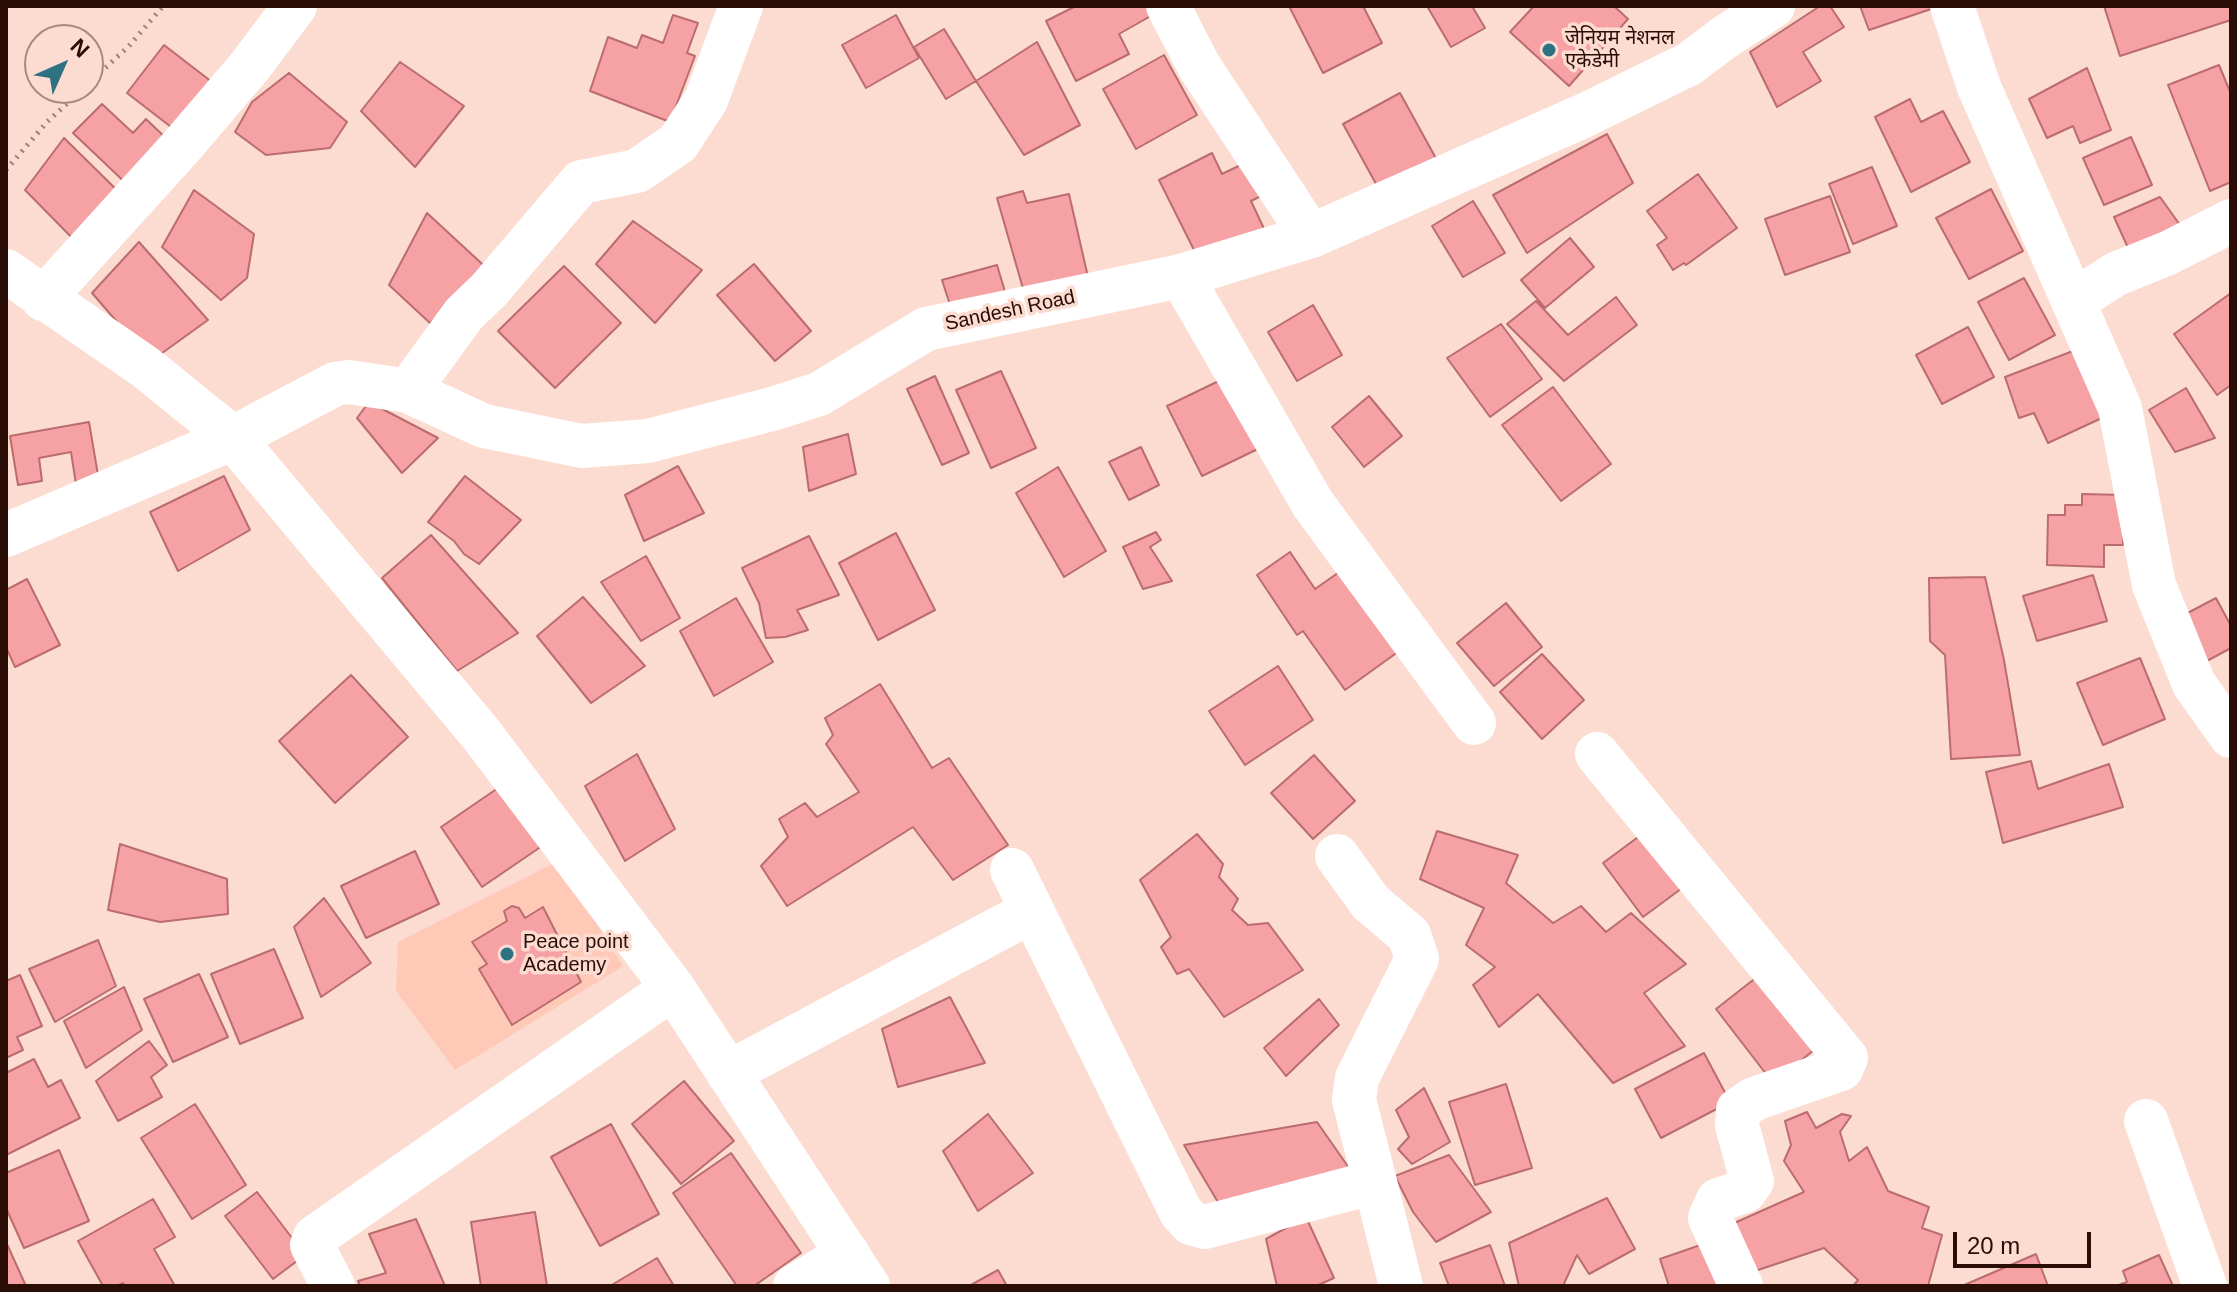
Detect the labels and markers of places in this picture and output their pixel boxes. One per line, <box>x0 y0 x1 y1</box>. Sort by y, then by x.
place label: जेनियम नेशनल एकेडेमी <box>1565 26 1675 73</box>
marker: जेनियम नेशनल एकेडेमी <box>1540 41 1558 59</box>
place label: Peace point Academy <box>523 930 629 977</box>
marker: Peace point Academy <box>498 945 516 963</box>

